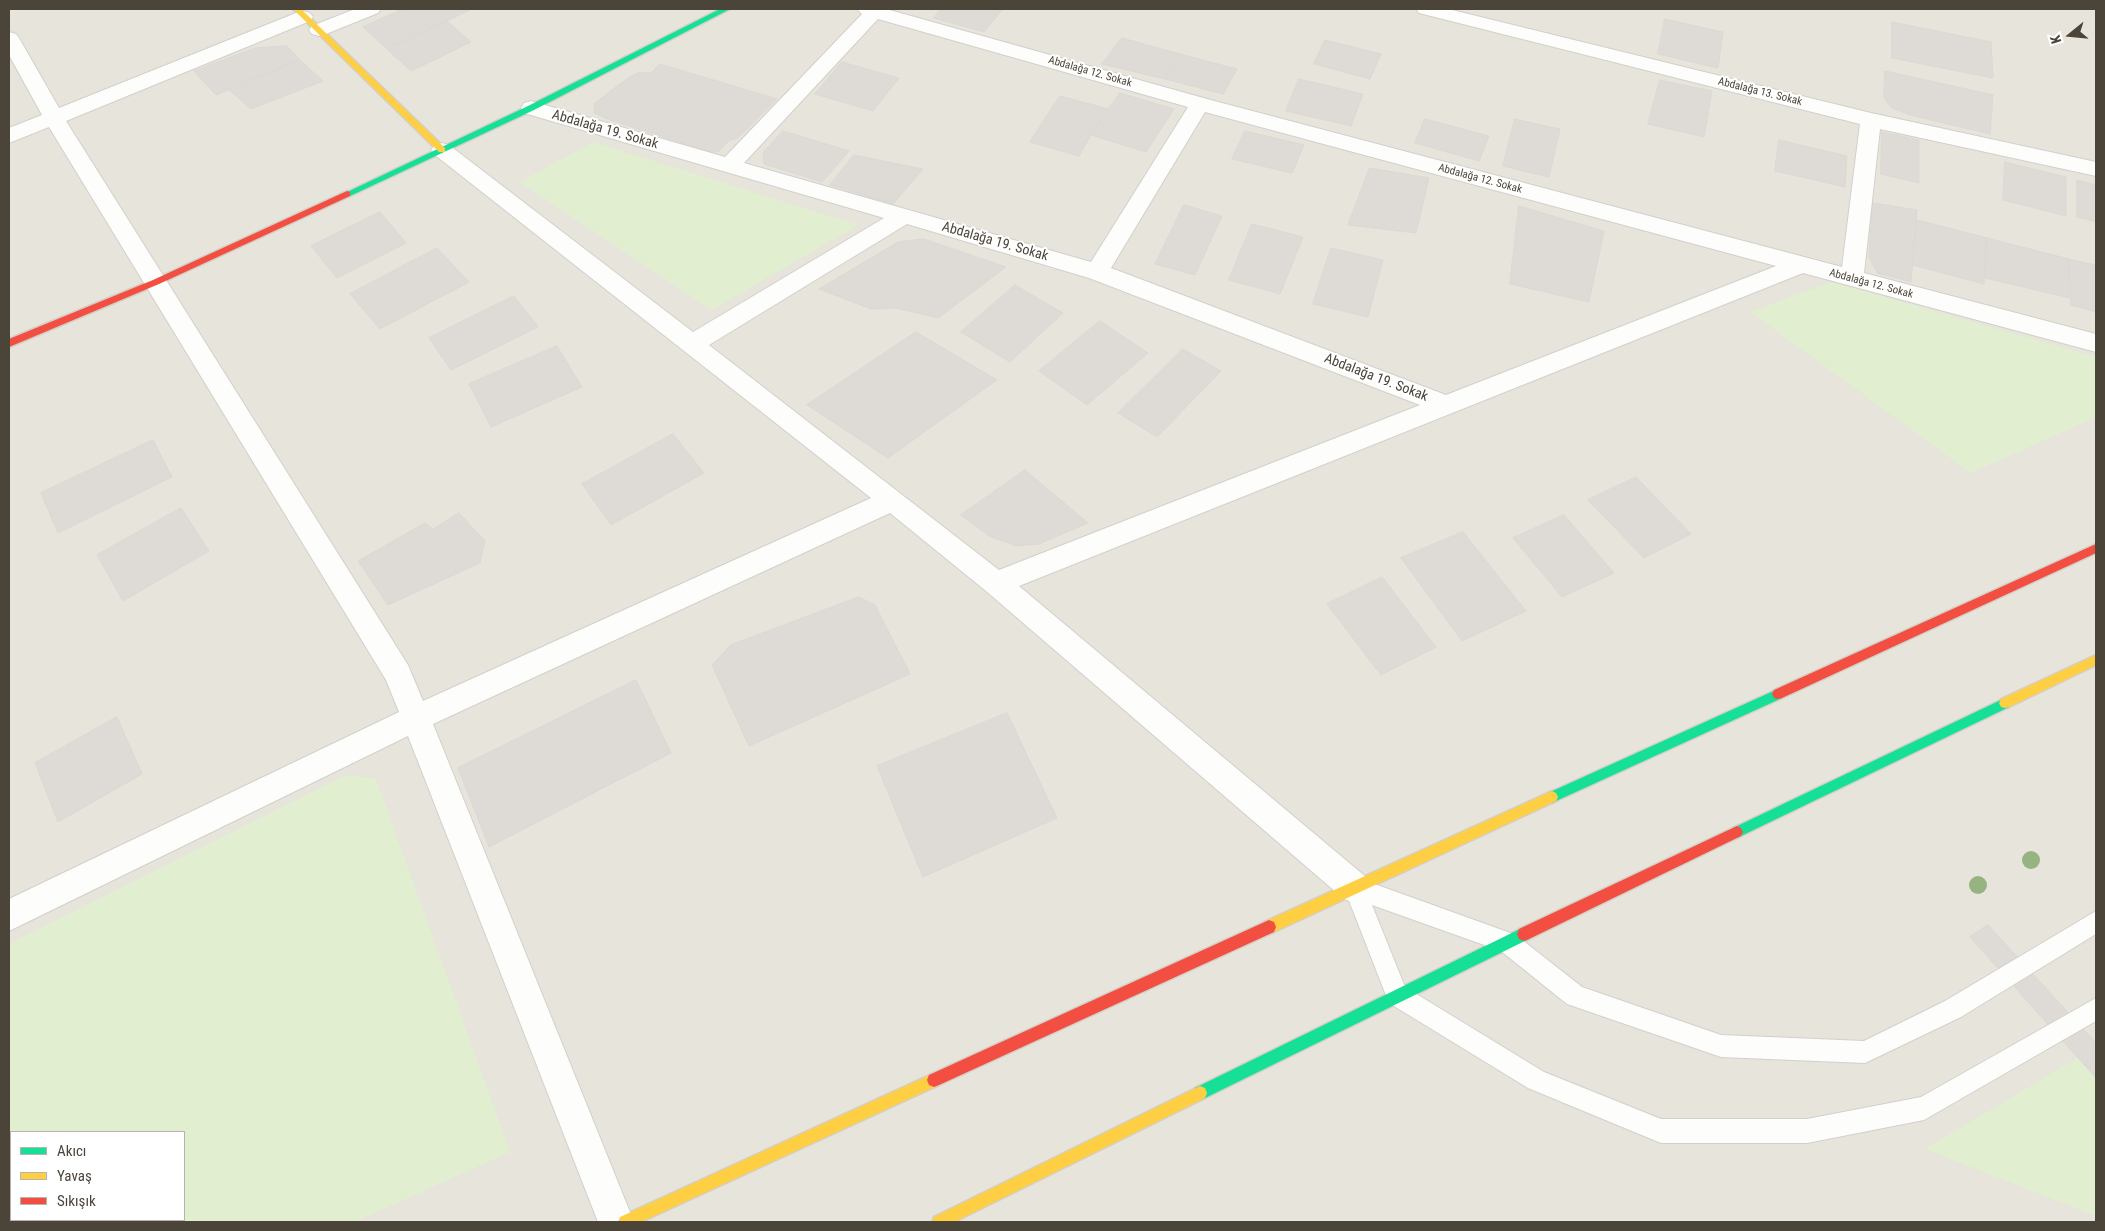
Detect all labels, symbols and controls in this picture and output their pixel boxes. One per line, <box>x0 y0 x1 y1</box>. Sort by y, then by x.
north arrow <box>2045 10 2095 60</box>
text: K <box>2047 33 2064 45</box>
street label: Abdalağa 12. Sokak <box>1047 54 1133 90</box>
street label: Abdalağa 13. Sokak <box>1717 75 1803 109</box>
street label: Abdalağa 19. Sokak <box>550 107 660 153</box>
street label: Abdalağa 12. Sokak <box>1437 161 1523 197</box>
street label: Abdalağa 19. Sokak <box>940 219 1050 265</box>
street label: Abdalağa 12. Sokak <box>1828 266 1914 302</box>
street label: Abdalağa 19. Sokak <box>1322 350 1430 406</box>
legend <box>10 1131 185 1221</box>
text: Akıcı <box>57 1142 86 1160</box>
text: Yavaş <box>57 1167 92 1185</box>
text: Sıkışık <box>57 1192 96 1210</box>

